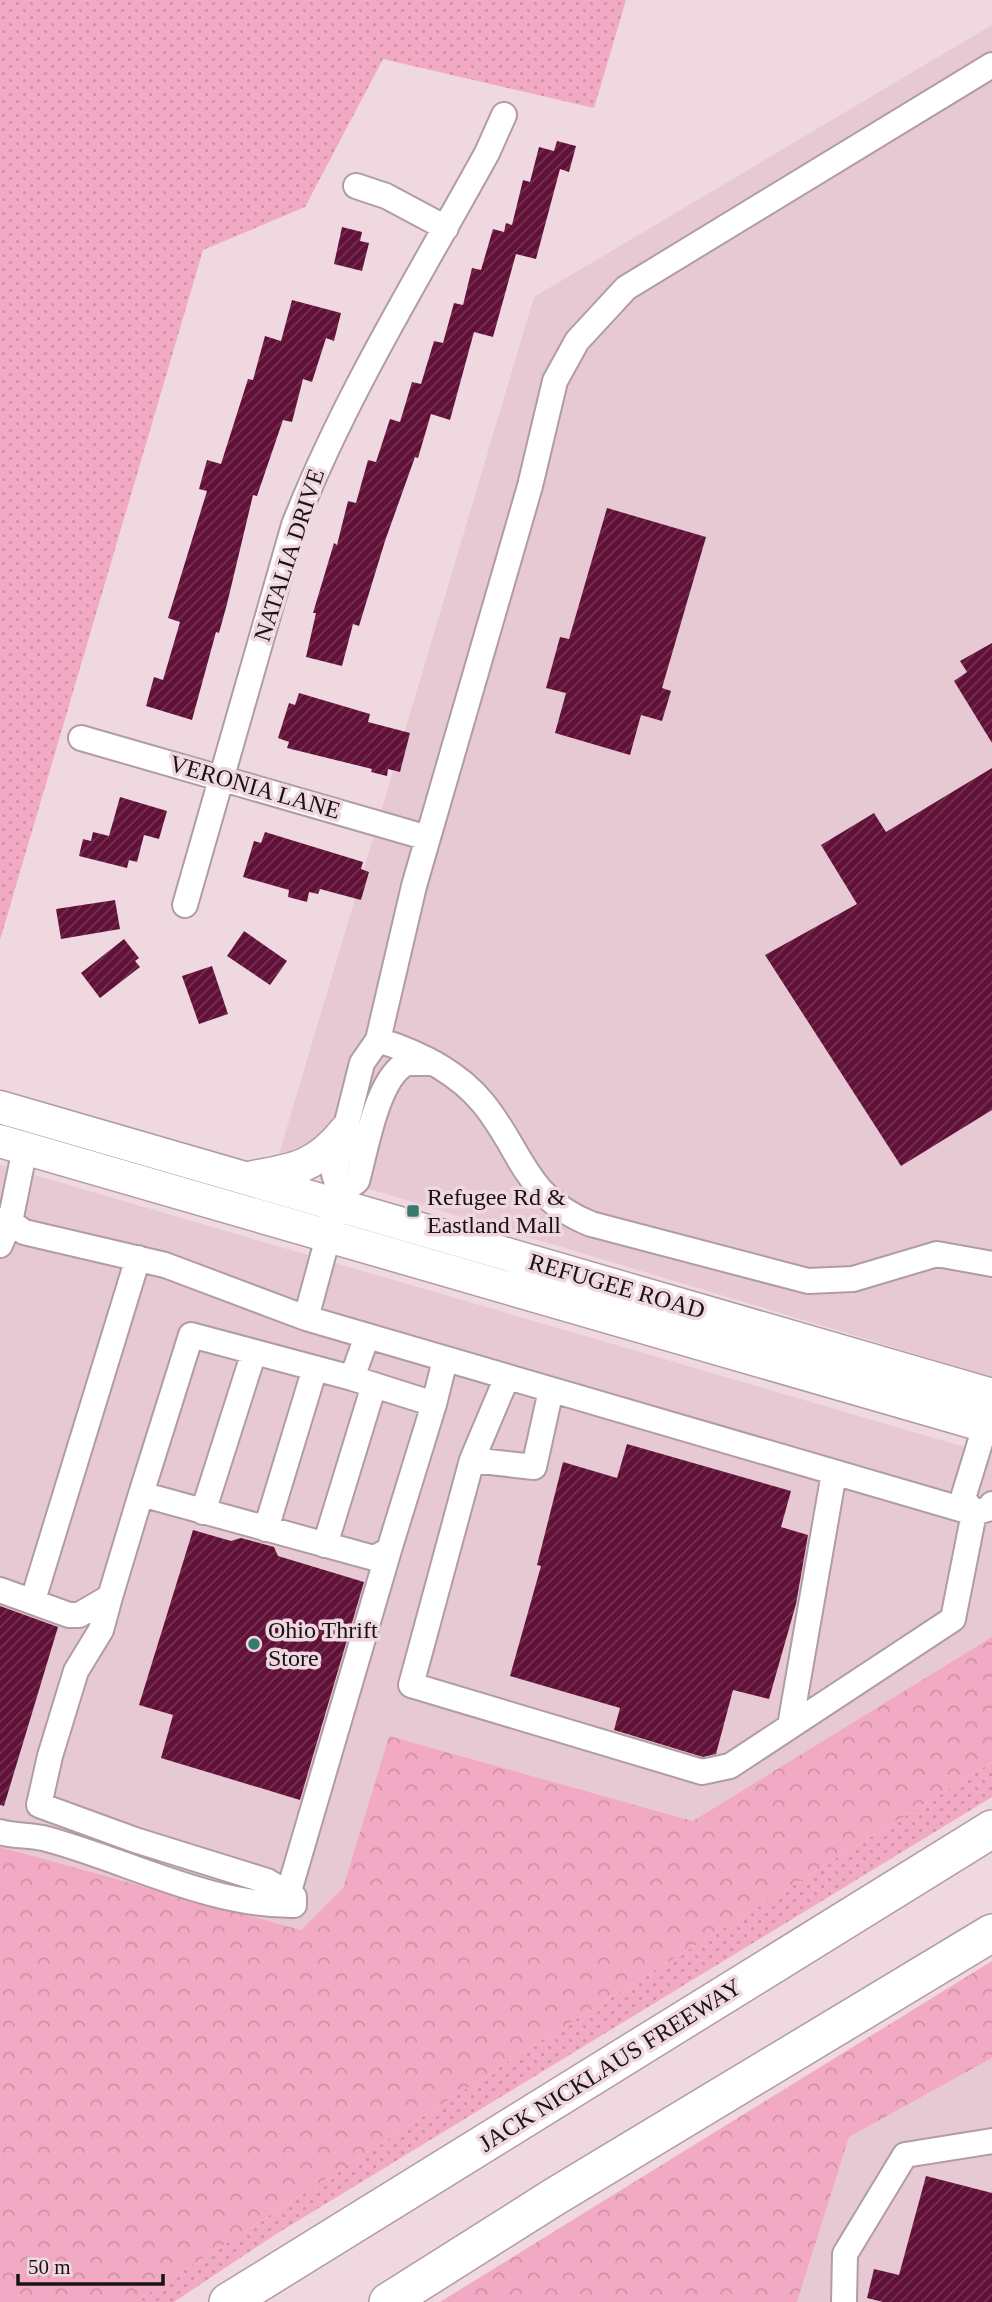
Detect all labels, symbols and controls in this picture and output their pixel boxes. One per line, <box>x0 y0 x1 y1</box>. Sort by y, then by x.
street label: NATALIA DRIVE <box>249 465 329 645</box>
street label: VERONIA LANE <box>167 750 343 824</box>
place label: Refugee Rd & Eastland Mall <box>427 1184 566 1238</box>
marker: Refugee Rd & Eastland Mall <box>405 1203 421 1219</box>
street label: REFUGEE ROAD <box>526 1248 708 1324</box>
place label: Ohio Thrift Store <box>268 1617 378 1671</box>
marker: Ohio Thrift Store <box>246 1636 262 1652</box>
street label: JACK NICKLAUS FREEWAY <box>474 1973 746 2157</box>
scale bar <box>18 2242 163 2286</box>
text: 50 m <box>28 2255 71 2279</box>

